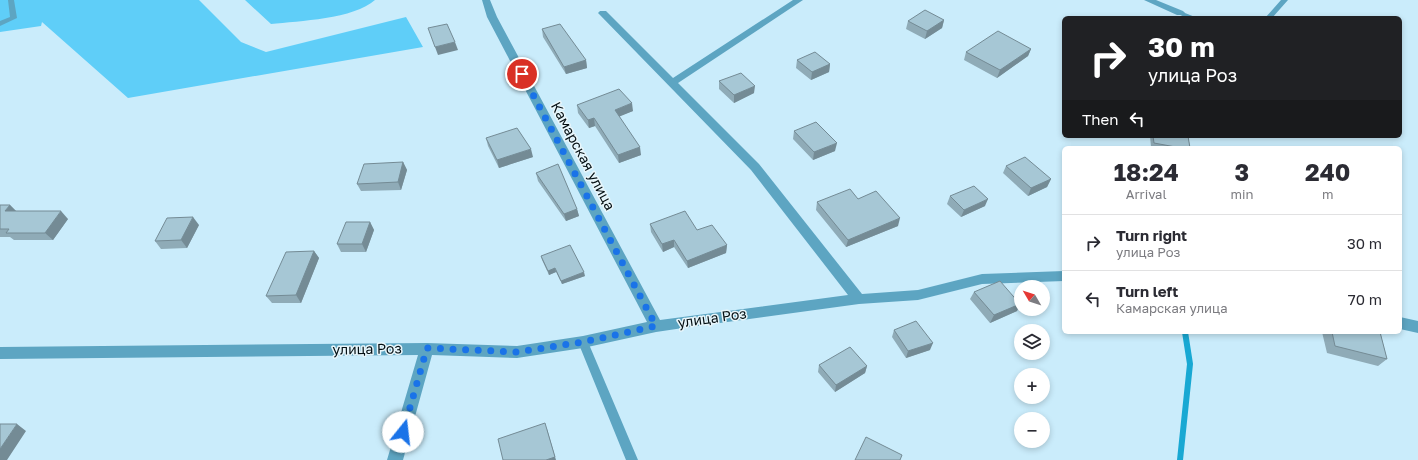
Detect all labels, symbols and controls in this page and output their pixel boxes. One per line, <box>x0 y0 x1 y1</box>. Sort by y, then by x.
text: 30 m <box>1148 30 1215 63</box>
icon: right <box>1082 32 1134 84</box>
pin <box>505 57 539 91</box>
icon: arrive <box>511 63 533 85</box>
text: улица Роз <box>1148 64 1237 86</box>
street label: Камарская улица <box>548 99 619 213</box>
icon: left <box>1126 108 1148 130</box>
text: Then <box>1082 110 1118 128</box>
text: 18:24 <box>1114 157 1179 186</box>
text: 3 <box>1235 157 1249 186</box>
text: 240 <box>1305 157 1350 186</box>
text: Arrival <box>1126 186 1167 202</box>
text: min <box>1230 186 1253 202</box>
text: m <box>1322 186 1333 202</box>
text: Turn right <box>1116 226 1187 244</box>
icon: right <box>1082 232 1104 254</box>
text: 30 m <box>1347 234 1382 252</box>
text: улица Роз <box>1116 244 1180 260</box>
north arrow <box>1014 280 1050 316</box>
map controls <box>1014 280 1050 448</box>
text: Turn left <box>1116 282 1178 300</box>
icon: left <box>1082 288 1104 310</box>
text: 70 m <box>1348 290 1382 308</box>
text: Камарская улица <box>1116 300 1228 316</box>
street label: улица Роз <box>676 304 747 331</box>
button: layers <box>1014 324 1050 360</box>
street label: улица Роз <box>332 339 402 358</box>
button: + <box>1014 368 1050 404</box>
position arrow <box>382 411 424 453</box>
button: − <box>1014 412 1050 448</box>

